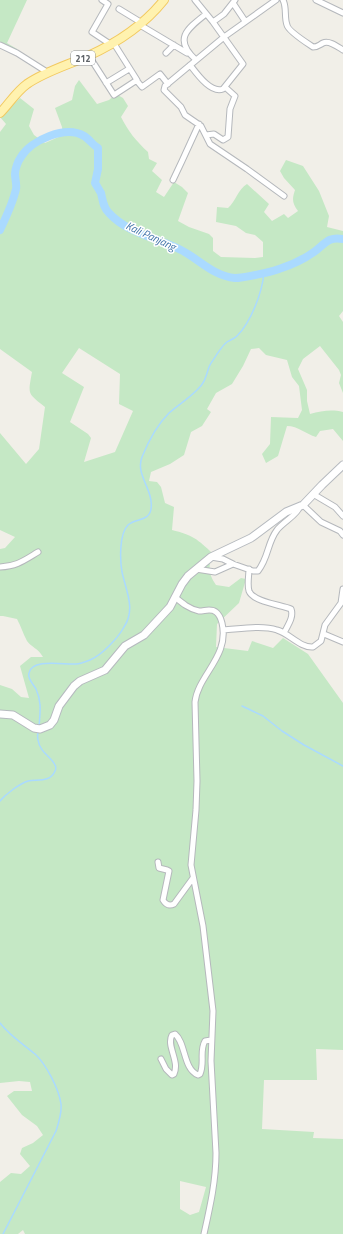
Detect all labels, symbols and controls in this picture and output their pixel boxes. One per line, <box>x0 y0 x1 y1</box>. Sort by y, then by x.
road number: 212 <box>71 51 95 65</box>
water label: Kali Panjang <box>123 217 180 255</box>

